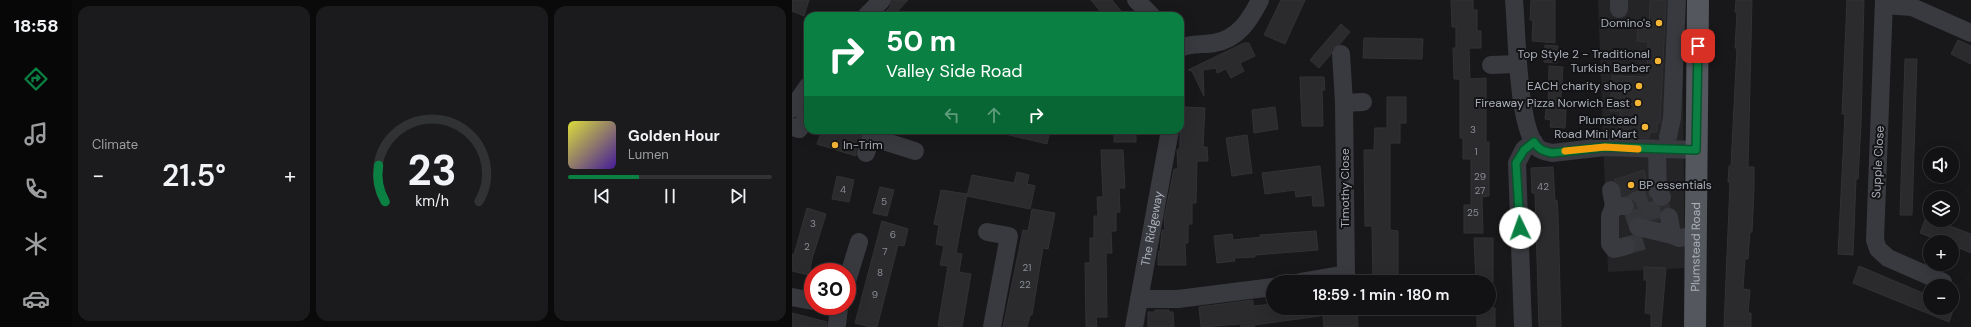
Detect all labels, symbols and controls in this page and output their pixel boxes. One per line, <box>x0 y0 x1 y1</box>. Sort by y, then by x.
text: 18:58 <box>13 14 59 38</box>
place label: Domino's <box>1601 15 1651 31</box>
marker: Domino's <box>1654 18 1664 28</box>
text: 50 m <box>886 23 956 60</box>
icon: right <box>820 28 872 80</box>
pin <box>1681 29 1715 63</box>
icon: arrive <box>1687 35 1709 57</box>
place label: Top Style 2 - Traditional Turkish Barber <box>1518 46 1651 76</box>
marker: Top Style 2 - Traditional Turkish Barber <box>1653 56 1663 66</box>
text: Valley Side Road <box>886 59 1022 83</box>
icon: directions <box>22 65 50 93</box>
place label: EACH charity shop <box>1527 78 1631 94</box>
marker: EACH charity shop <box>1634 81 1644 91</box>
place label: Fireaway Pizza Norwich East <box>1475 95 1630 111</box>
marker: Fireaway Pizza Norwich East <box>1633 98 1643 108</box>
icon: left <box>941 104 963 126</box>
icon: ahead <box>983 104 1005 126</box>
icon: right <box>1025 104 1047 126</box>
place label: Plumstead Road Mini Mart <box>1554 112 1637 142</box>
icon: music <box>22 120 50 148</box>
marker: Plumstead Road Mini Mart <box>1640 122 1650 132</box>
house number: 3 <box>1470 123 1476 136</box>
street label: Supple Close <box>1868 125 1888 199</box>
text: Golden Hour <box>628 126 720 146</box>
text: Climate <box>92 136 138 153</box>
place label: In-Trim <box>843 137 883 153</box>
marker: In-Trim <box>830 140 840 150</box>
text: 23 <box>407 143 457 197</box>
house number: 1 <box>1474 145 1478 158</box>
text: Lumen <box>628 146 669 163</box>
map controls <box>1923 147 1959 315</box>
button: sound <box>1923 147 1959 183</box>
street label: Timothy Close <box>1337 148 1353 228</box>
text: 21.5° <box>162 156 226 195</box>
text: − <box>92 161 104 190</box>
text: + <box>284 161 296 190</box>
house number: 29 <box>1474 170 1486 183</box>
icon: phone <box>22 175 50 203</box>
place label: BP essentials <box>1639 177 1712 193</box>
house number: 42 <box>1537 180 1549 193</box>
marker: BP essentials <box>1626 180 1636 190</box>
house number: 4 <box>840 183 846 196</box>
house number: 27 <box>1475 184 1485 197</box>
icon: previous <box>591 185 613 207</box>
icon: pause <box>659 185 681 207</box>
icon: next <box>727 185 749 207</box>
street label: The Ridgeway <box>1137 189 1167 268</box>
text: km/h <box>415 191 449 209</box>
button: layers <box>1923 191 1959 227</box>
house number: 5 <box>881 195 887 208</box>
street label: Plumstead Road <box>1687 202 1704 292</box>
house number: 25 <box>1467 206 1479 219</box>
position arrow <box>1499 207 1541 249</box>
house number: 3 <box>810 217 816 230</box>
house number: 6 <box>890 228 896 241</box>
icon: climate <box>22 230 50 258</box>
button: + <box>1923 235 1959 271</box>
house number: 2 <box>804 240 810 253</box>
house number: 7 <box>882 245 888 258</box>
house number: 21 <box>1023 261 1031 274</box>
speed limit sign: 30 <box>804 263 856 315</box>
house number: 8 <box>877 266 883 279</box>
house number: 22 <box>1019 278 1031 291</box>
button: − <box>1923 279 1959 315</box>
icon: car <box>22 285 50 313</box>
text: 18:59 · 1 min · 180 m <box>1313 285 1449 305</box>
house number: 9 <box>872 288 878 301</box>

